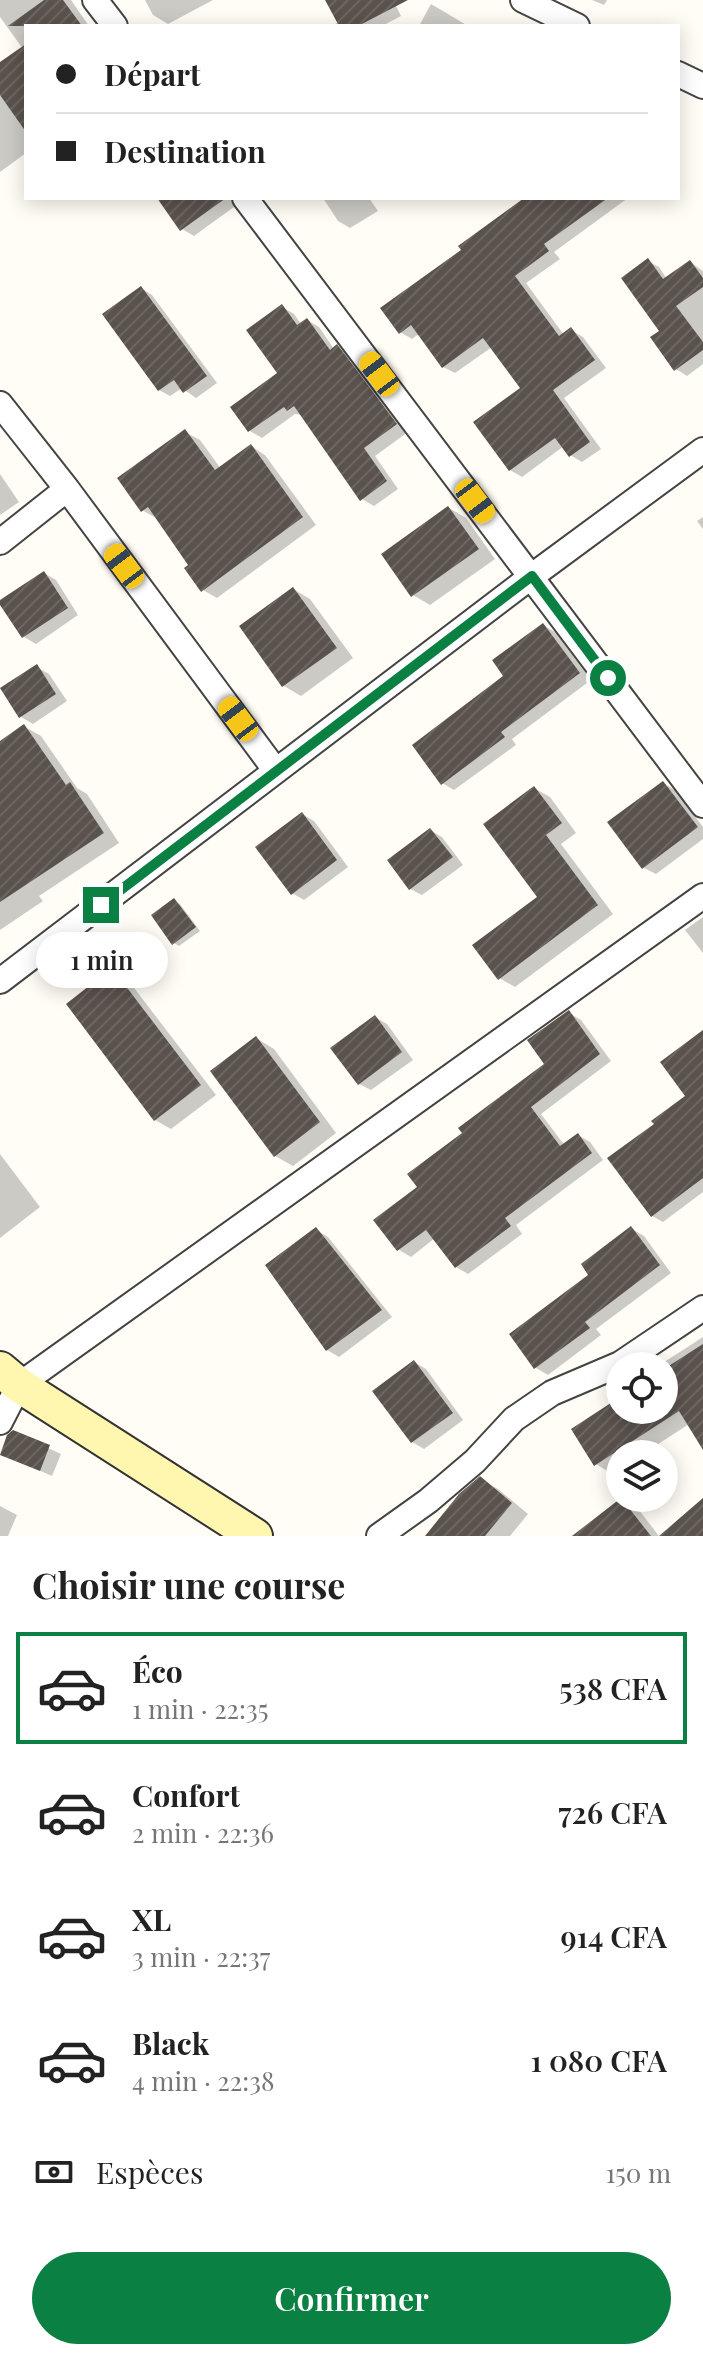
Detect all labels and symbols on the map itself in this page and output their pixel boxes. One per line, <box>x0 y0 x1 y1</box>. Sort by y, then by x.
car <box>355 348 403 400</box>
car <box>451 475 499 527</box>
car <box>100 540 148 592</box>
route start <box>590 660 626 696</box>
car <box>214 693 262 745</box>
route end <box>83 887 119 923</box>
callout: 1 min <box>35 933 167 989</box>

